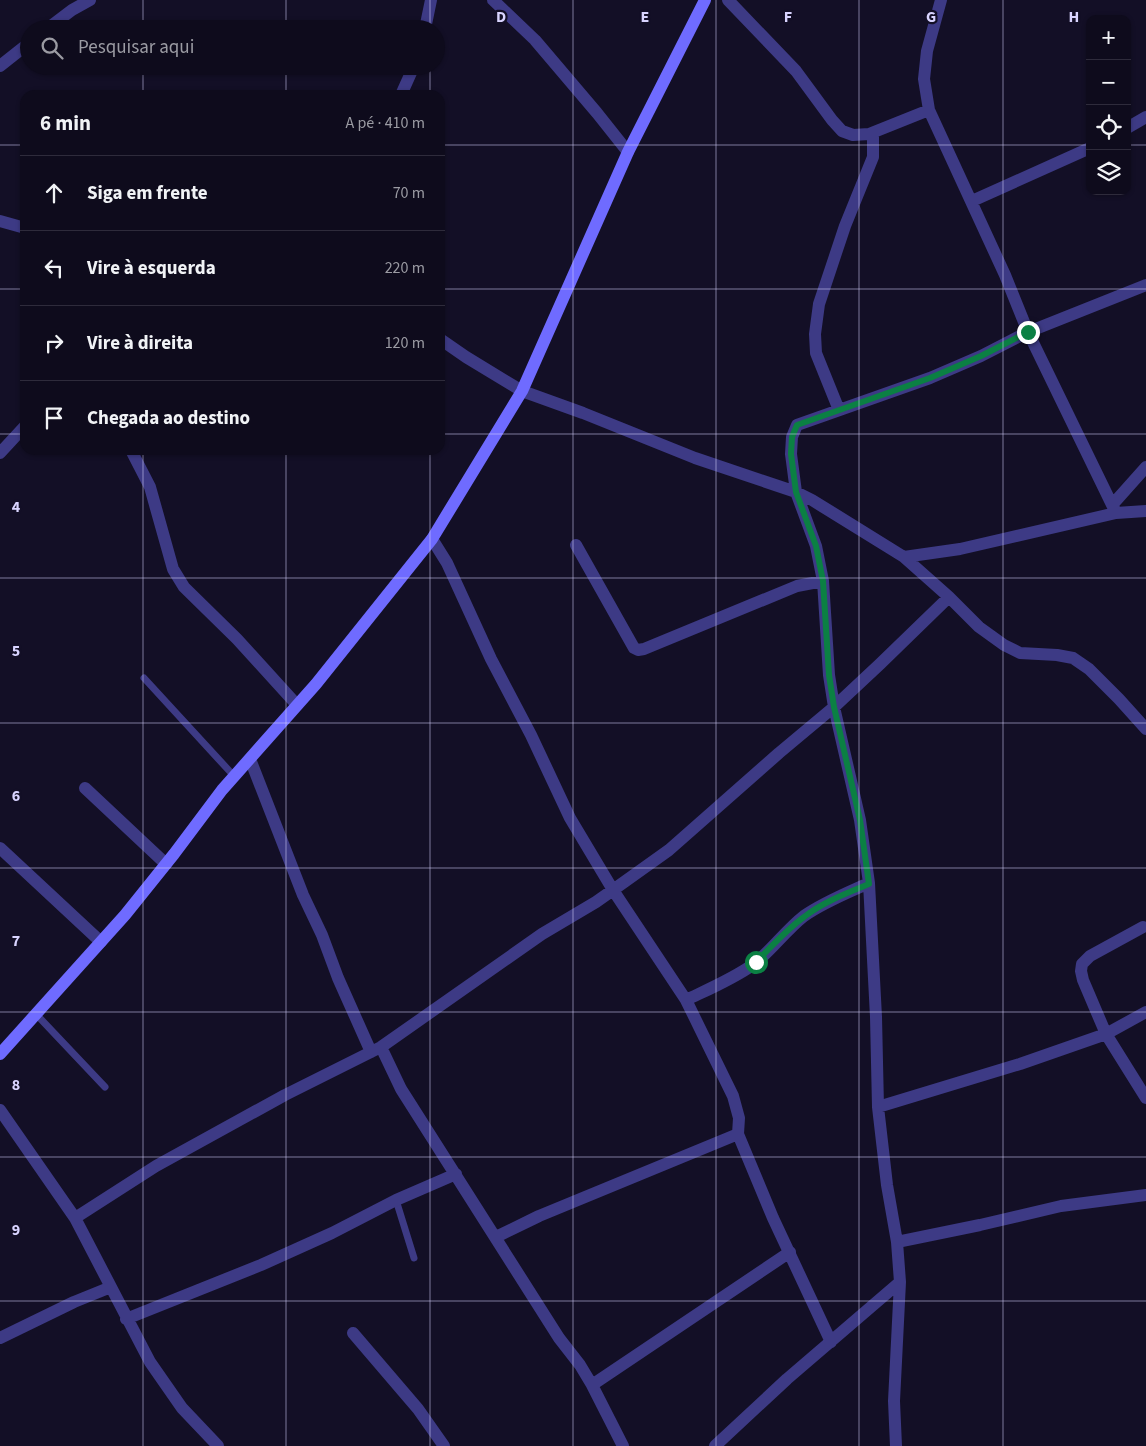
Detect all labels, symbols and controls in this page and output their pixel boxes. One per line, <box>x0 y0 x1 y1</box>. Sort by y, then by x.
text: D <box>496 6 506 28</box>
text: E <box>641 6 649 28</box>
text: F <box>784 6 792 28</box>
text: G <box>926 6 936 28</box>
text: H <box>1069 6 1079 28</box>
map controls <box>1086 15 1131 195</box>
button: + <box>1086 15 1131 60</box>
search box <box>20 20 445 75</box>
icon: search <box>38 34 66 62</box>
text: Pesquisar aqui <box>78 34 194 61</box>
button: − <box>1086 60 1131 105</box>
button: locate <box>1086 105 1131 150</box>
text: 6 min <box>40 108 91 138</box>
text: A pé · 410 m <box>346 112 425 134</box>
button: layers <box>1086 150 1131 195</box>
icon: ahead <box>40 179 68 207</box>
text: Siga em frente <box>87 180 208 207</box>
text: 70 m <box>393 182 425 204</box>
icon: left <box>40 254 68 282</box>
text: Vire à esquerda <box>87 255 216 282</box>
text: 220 m <box>385 257 425 279</box>
route end <box>1017 321 1040 344</box>
icon: right <box>40 329 68 357</box>
text: Vire à direita <box>87 330 193 357</box>
text: 120 m <box>385 332 425 354</box>
icon: arrive <box>40 404 68 432</box>
text: Chegada ao destino <box>87 405 250 432</box>
text: 4 <box>12 496 21 518</box>
text: 5 <box>12 640 20 662</box>
text: 6 <box>12 785 20 807</box>
text: 7 <box>12 930 20 952</box>
route start <box>745 951 768 974</box>
text: 8 <box>12 1074 20 1096</box>
text: 9 <box>12 1219 20 1241</box>

